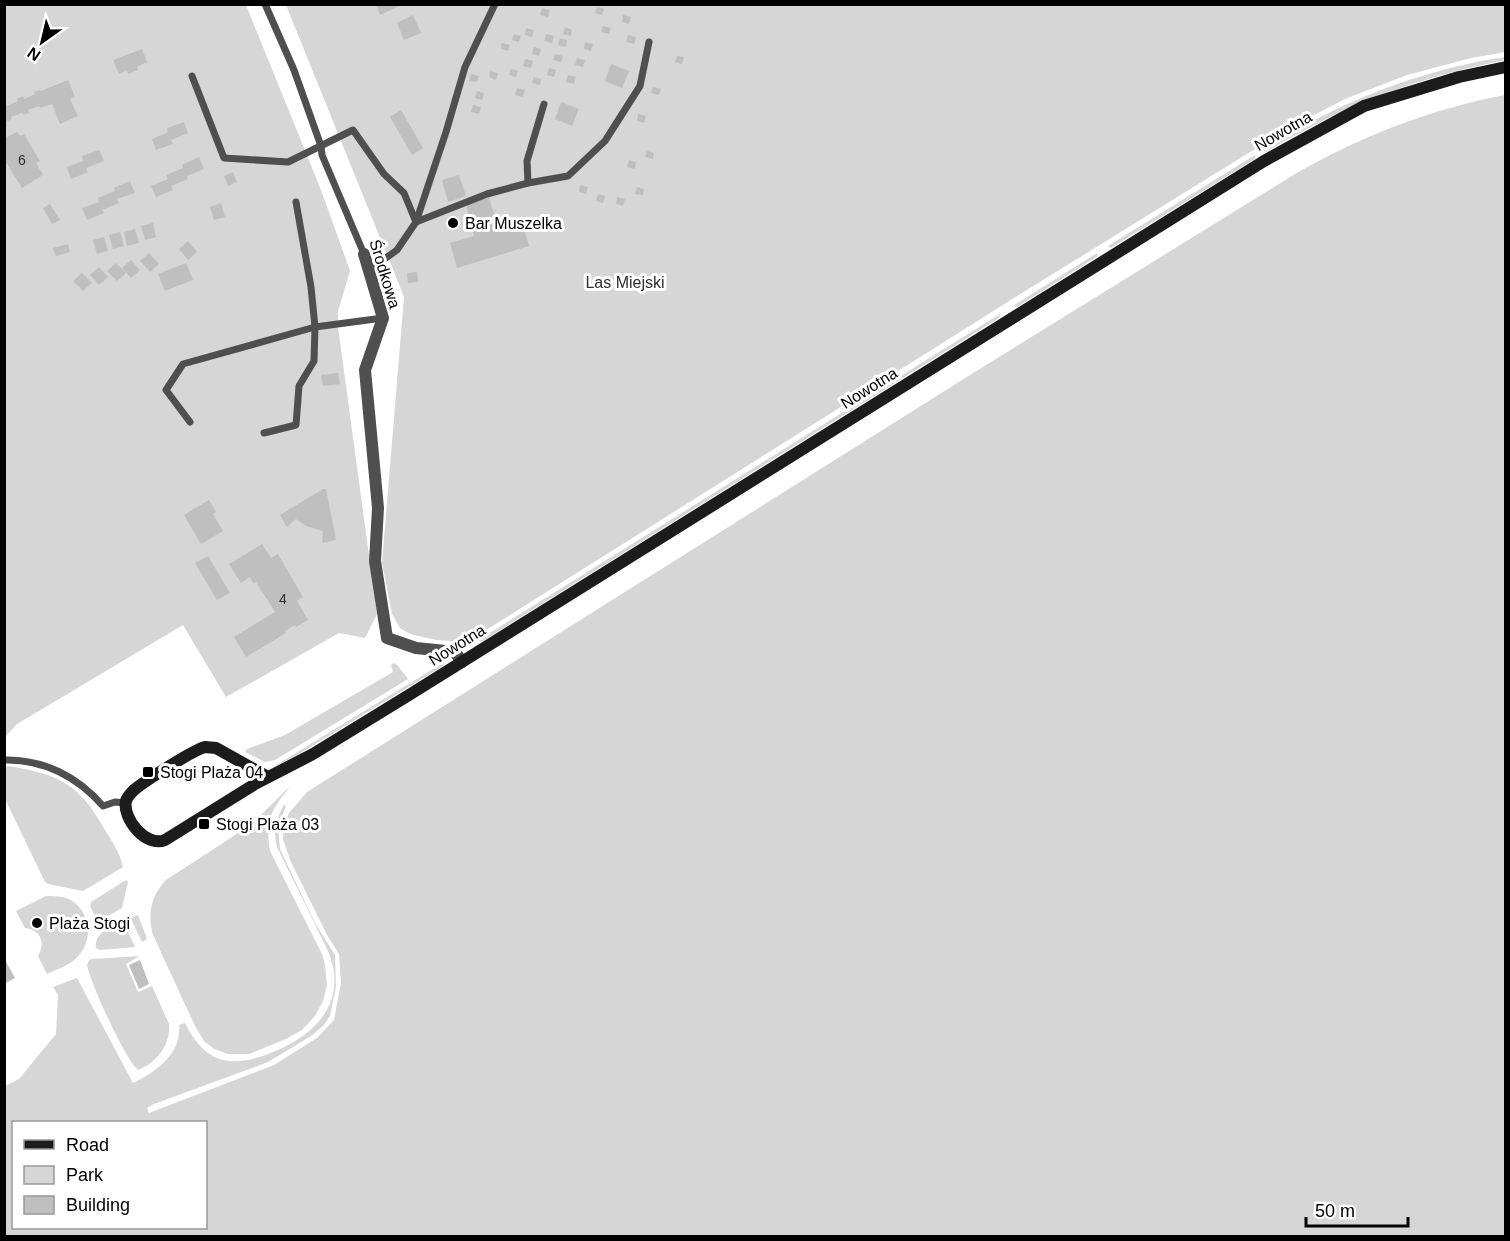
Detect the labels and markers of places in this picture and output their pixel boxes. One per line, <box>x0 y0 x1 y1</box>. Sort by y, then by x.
place label: Bar Muszelka <box>465 215 562 232</box>
marker: Bar Muszelka <box>446 216 460 230</box>
place label: Stogi Plaża 04 <box>160 764 263 781</box>
marker: Stogi Plaża 04 <box>141 765 155 779</box>
place label: Stogi Plaża 03 <box>216 816 319 833</box>
marker: Stogi Plaża 03 <box>197 817 211 831</box>
place label: Plaża Stogi <box>49 915 130 932</box>
marker: Plaża Stogi <box>30 916 44 930</box>

